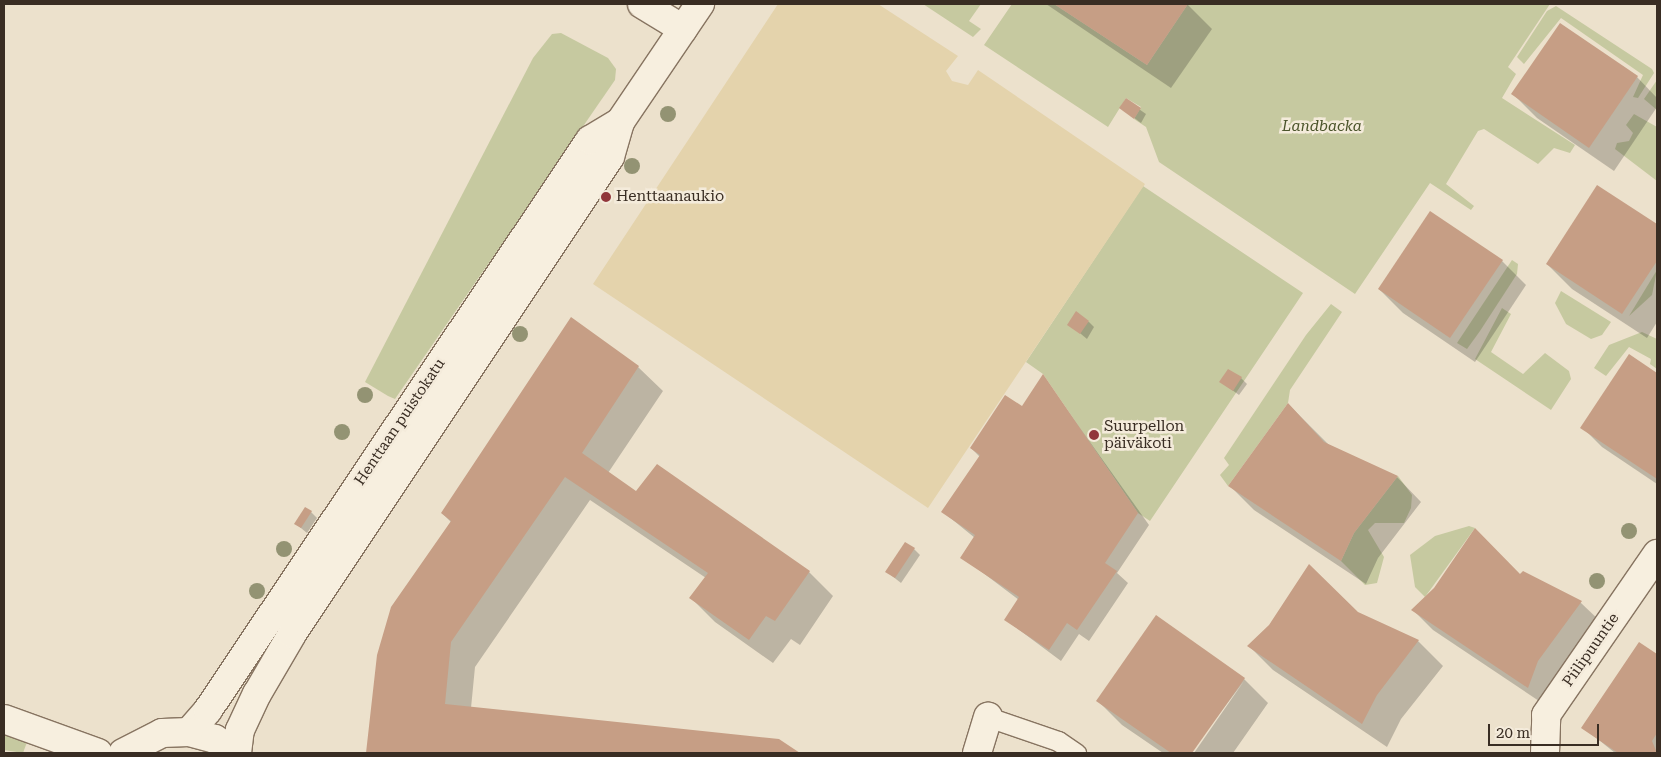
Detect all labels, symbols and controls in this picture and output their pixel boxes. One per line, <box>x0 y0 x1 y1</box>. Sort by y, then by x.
park label: Landbacka <box>1282 118 1362 136</box>
place label: Henttaanaukio <box>616 188 724 206</box>
marker: Henttaanaukio <box>600 191 612 203</box>
street label: Henttaan puistokatu <box>351 355 449 489</box>
place label: Suurpellon päiväkoti <box>1104 417 1184 452</box>
marker: Suurpellon päiväkoti <box>1088 429 1100 441</box>
street label: Piilipuuntie <box>1559 610 1623 690</box>
scale bar <box>1491 714 1602 746</box>
text: 20 m <box>1496 724 1530 742</box>

